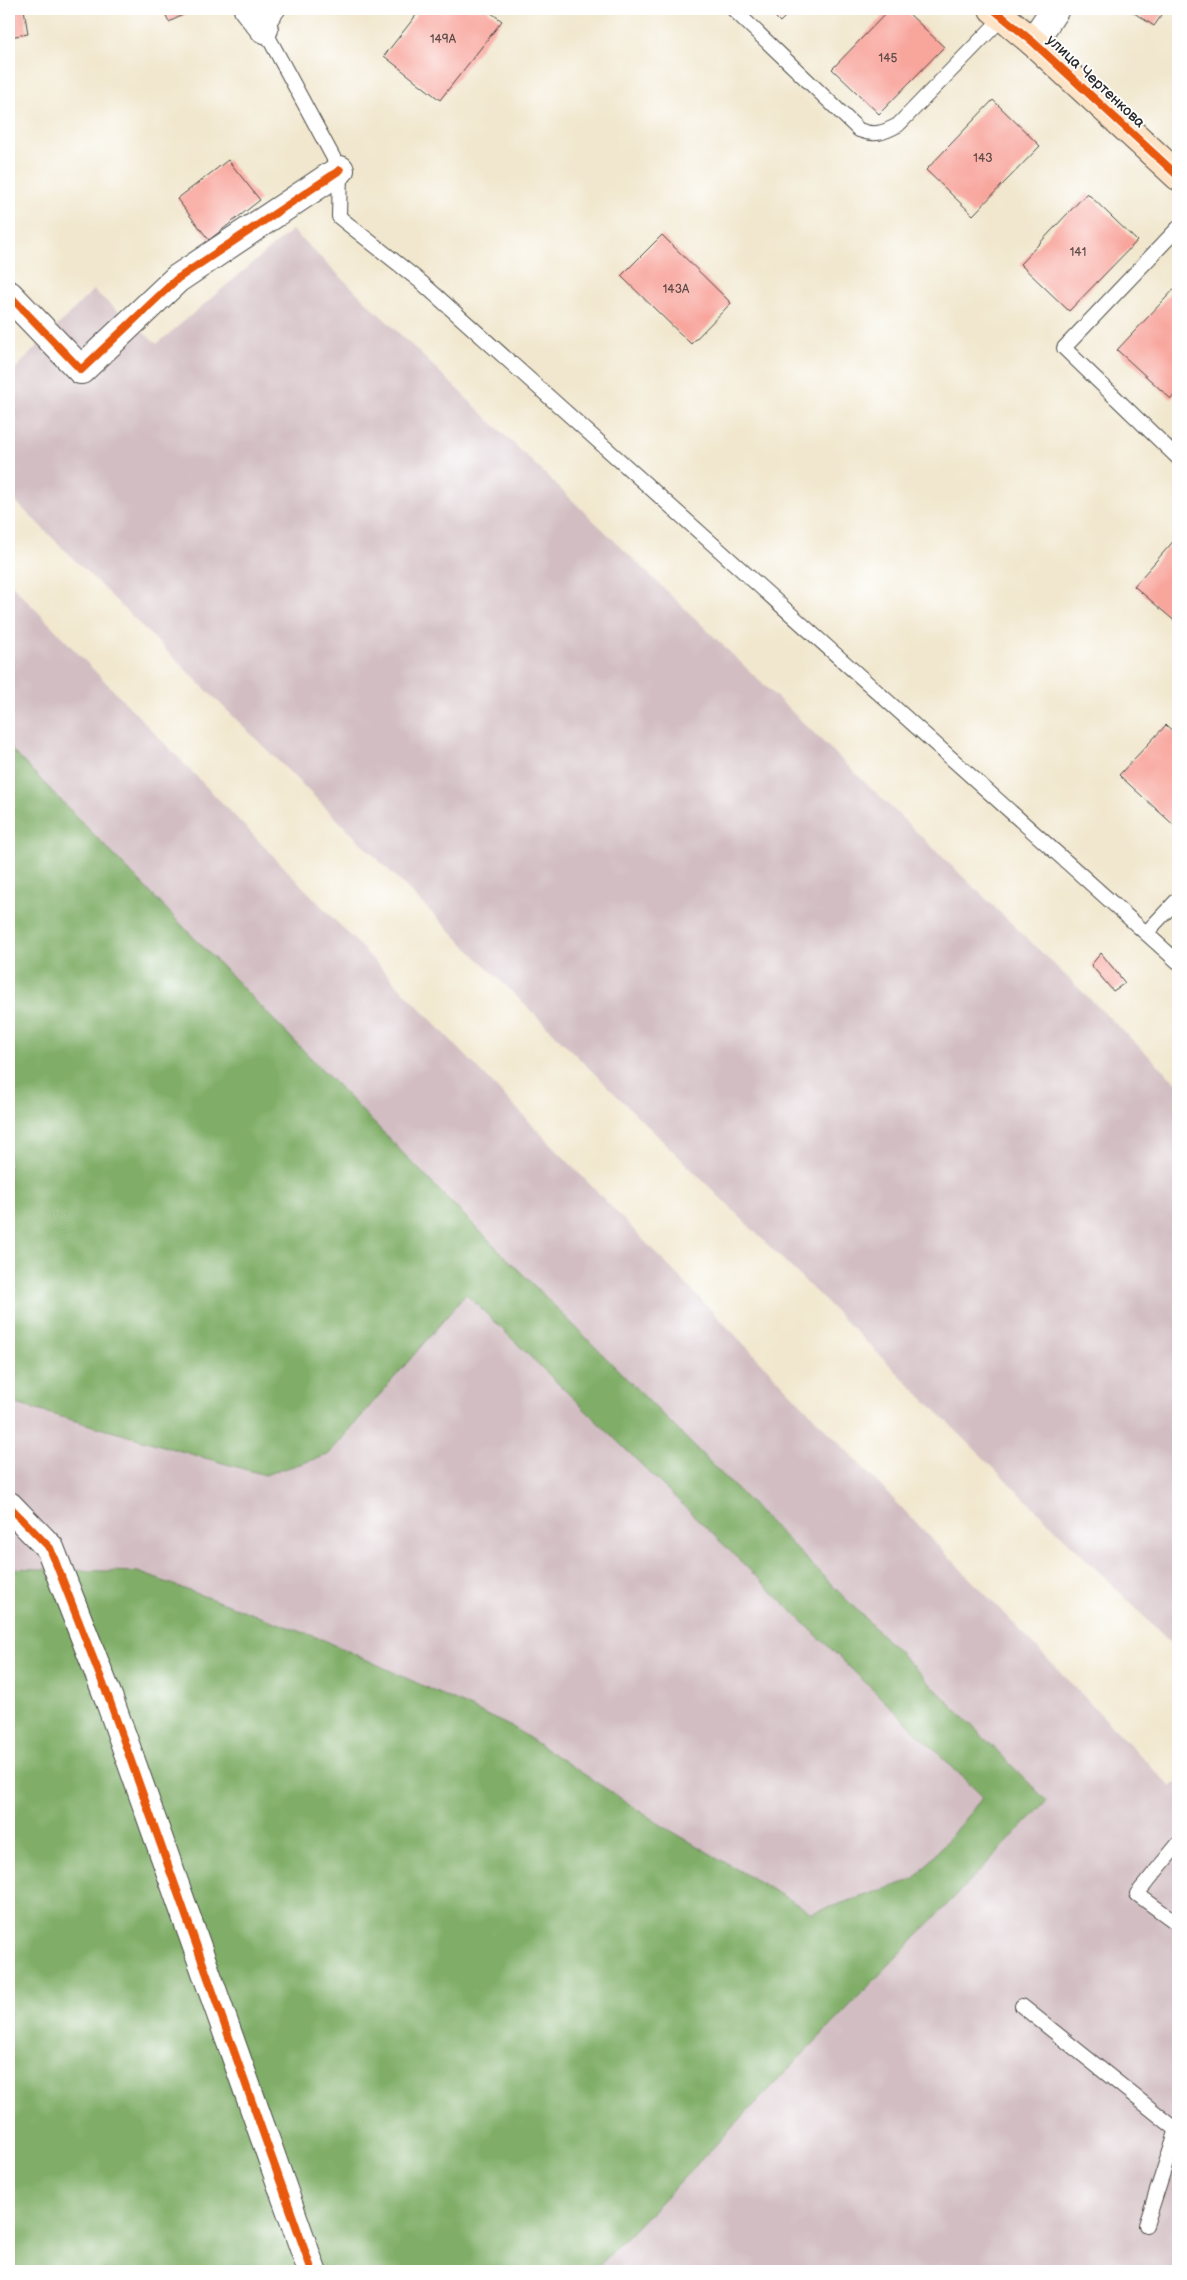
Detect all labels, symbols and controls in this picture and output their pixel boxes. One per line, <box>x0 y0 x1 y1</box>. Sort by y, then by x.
street label: улица Чертенкова <box>1042 31 1149 132</box>
house number: 149А <box>430 32 457 47</box>
house number: 145 <box>879 51 898 66</box>
house number: 143 <box>973 151 993 166</box>
house number: 141 <box>1070 245 1086 260</box>
house number: 143А <box>663 282 690 297</box>

